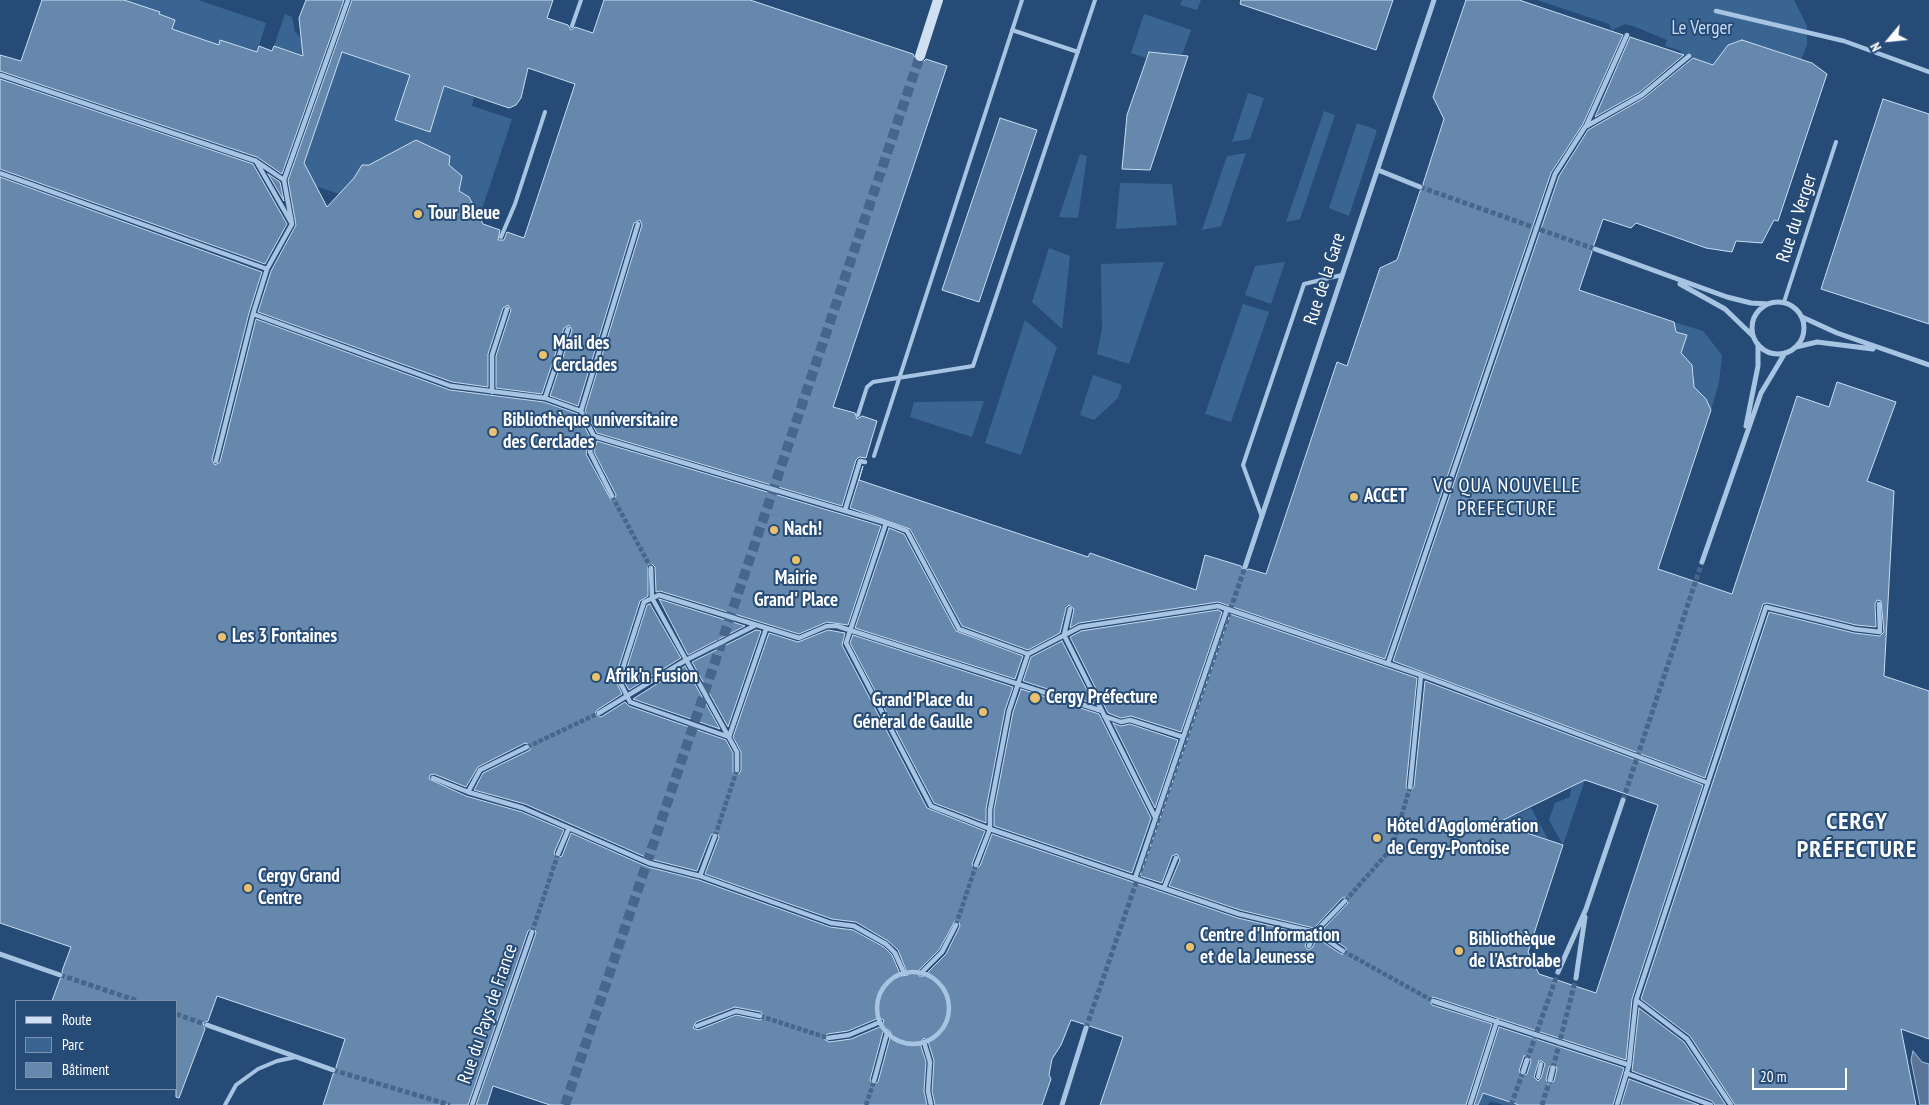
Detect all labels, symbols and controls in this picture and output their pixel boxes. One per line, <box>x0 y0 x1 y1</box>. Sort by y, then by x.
north arrow <box>1864 15 1914 65</box>
park label: Le Verger <box>1671 18 1733 40</box>
text: N <box>1866 39 1885 55</box>
street label: Rue du Verger <box>1772 171 1822 265</box>
place label: Tour Bleue <box>428 203 500 225</box>
marker: Tour Bleue <box>412 208 424 220</box>
street label: Rue de la Gare <box>1299 230 1351 328</box>
place label: Mail des Cerclades <box>553 333 617 377</box>
marker: Mail des Cerclades <box>537 349 549 361</box>
place label: Bibliothèque universitaire des Cerclades <box>503 410 678 454</box>
marker: Bibliothèque universitaire des Cerclades <box>487 426 499 438</box>
district label: VC QUA NOUVELLE PREFECTURE <box>1431 474 1583 521</box>
place label: ACCET <box>1364 486 1407 508</box>
marker: ACCET <box>1348 491 1360 503</box>
place label: Nach! <box>784 519 822 541</box>
marker: Nach! <box>768 524 780 536</box>
marker: Mairie Grand' Place <box>790 554 802 566</box>
place label: Mairie Grand' Place <box>754 568 838 612</box>
place label: Les 3 Fontaines <box>232 626 337 648</box>
marker: Les 3 Fontaines <box>216 631 228 643</box>
place label: Afrik'n Fusion <box>606 666 698 688</box>
marker: Afrik'n Fusion <box>590 671 602 683</box>
place label: Cergy Préfecture <box>1046 687 1158 709</box>
place label: Grand'Place du Général de Gaulle <box>853 690 973 734</box>
marker: Cergy Préfecture <box>1028 691 1042 705</box>
marker: Grand'Place du Général de Gaulle <box>977 706 989 718</box>
district label: CERGY PRÉFECTURE <box>1796 808 1918 864</box>
place label: Hôtel d'Agglomération de Cergy-Pontoise <box>1387 816 1538 860</box>
marker: Hôtel d'Agglomération de Cergy-Pontoise <box>1371 832 1383 844</box>
place label: Cergy Grand Centre <box>258 866 340 910</box>
marker: Cergy Grand Centre <box>242 882 254 894</box>
place label: Centre d'Information et de la Jeunesse <box>1200 925 1340 969</box>
place label: Bibliothèque de l'Astrolabe <box>1469 929 1561 973</box>
street label: Rue du Pays de France <box>453 941 523 1087</box>
marker: Centre d'Information et de la Jeunesse <box>1184 941 1196 953</box>
marker: Bibliothèque de l'Astrolabe <box>1453 945 1465 957</box>
legend <box>15 1000 178 1090</box>
text: Route <box>62 1010 92 1029</box>
text: Parc <box>62 1035 84 1054</box>
scale bar <box>1754 1058 1849 1090</box>
text: Bâtiment <box>62 1060 109 1079</box>
text: 20 m <box>1760 1067 1786 1086</box>

